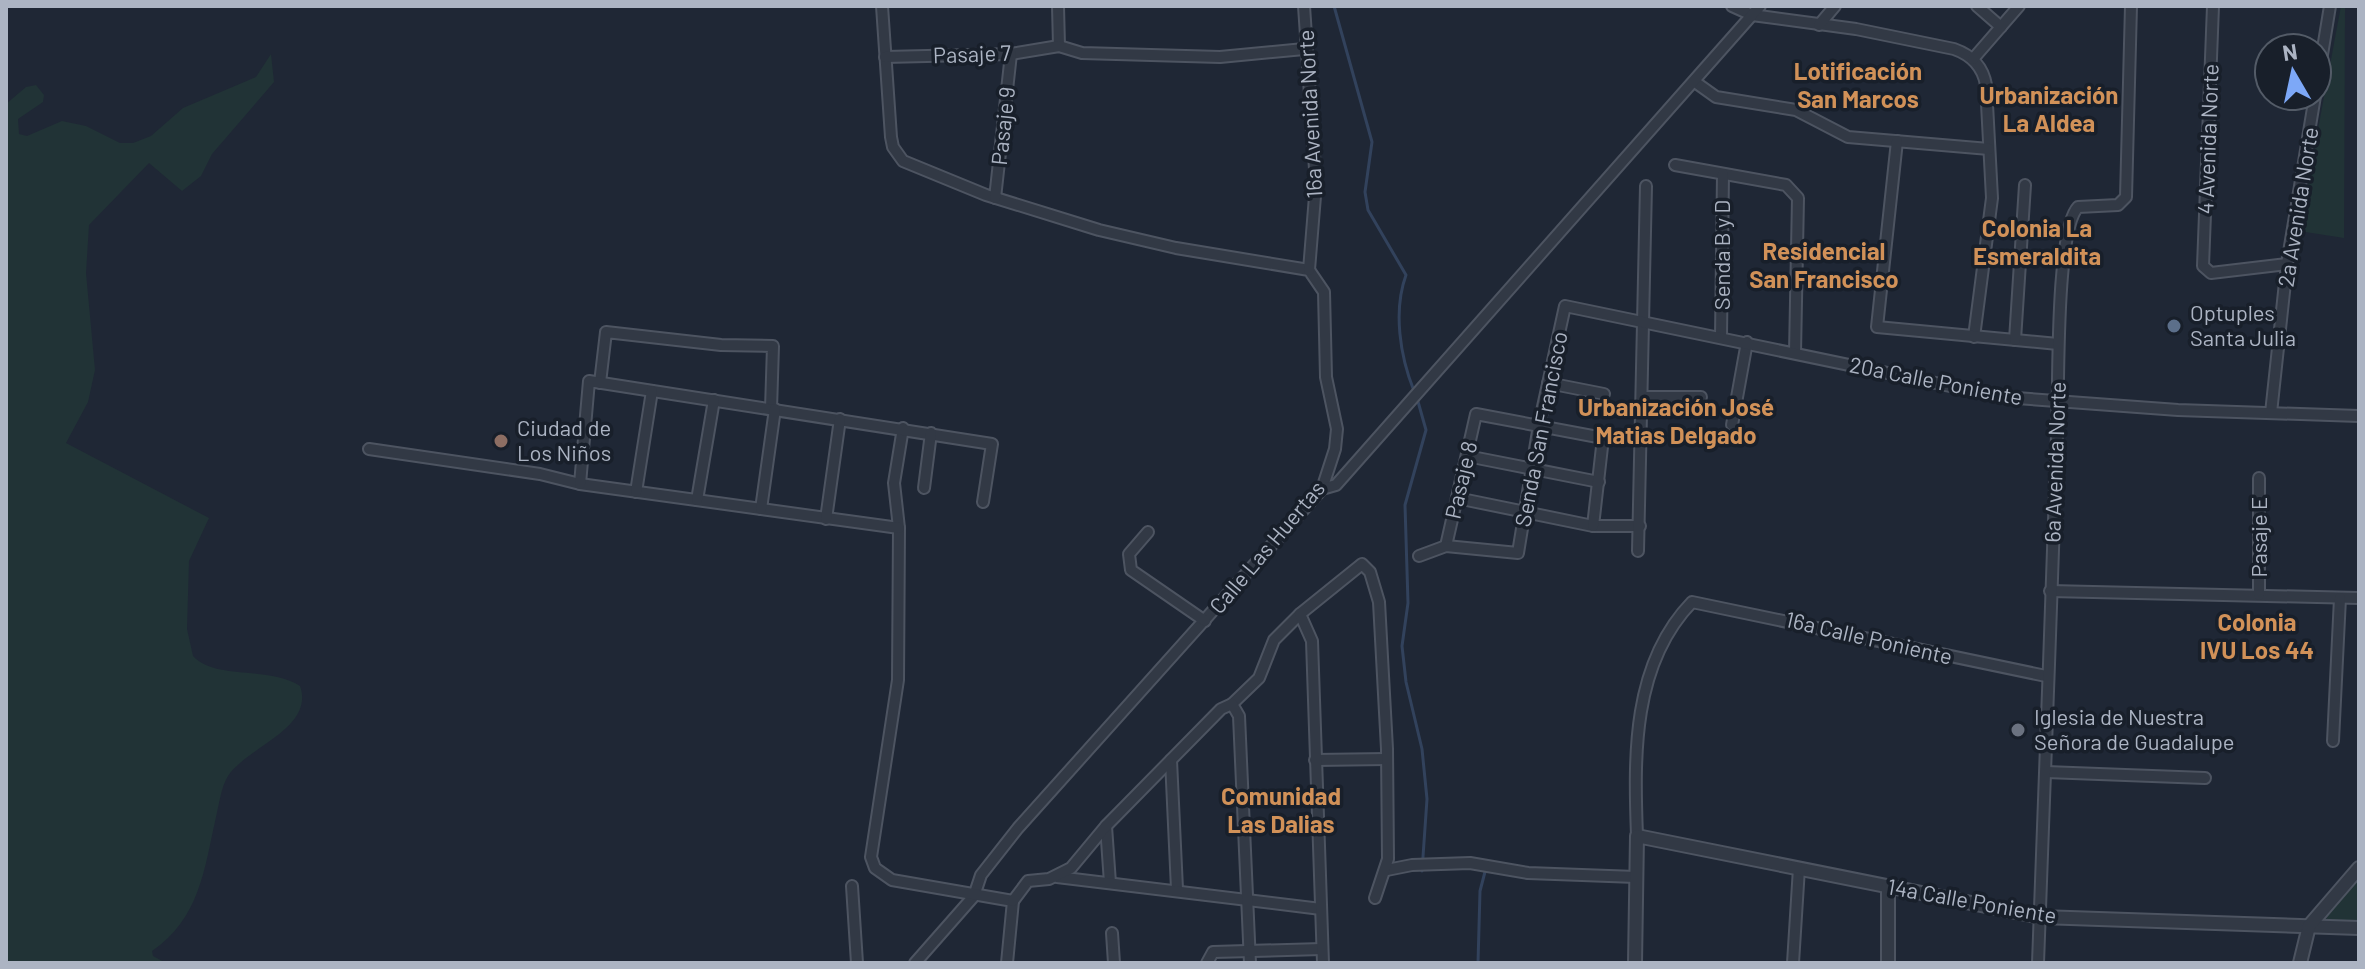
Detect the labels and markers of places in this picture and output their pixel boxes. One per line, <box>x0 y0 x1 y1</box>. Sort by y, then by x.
place label: Optuples Santa Julia <box>2190 299 2296 350</box>
marker: Optuples Santa Julia <box>2165 317 2183 335</box>
place label: Ciudad de Los Niños <box>517 414 611 465</box>
marker: Ciudad de Los Niños <box>492 432 510 450</box>
place label: Iglesia de Nuestra Señora de Guadalupe <box>2034 703 2235 754</box>
marker: Iglesia de Nuestra Señora de Guadalupe <box>2009 721 2027 739</box>

